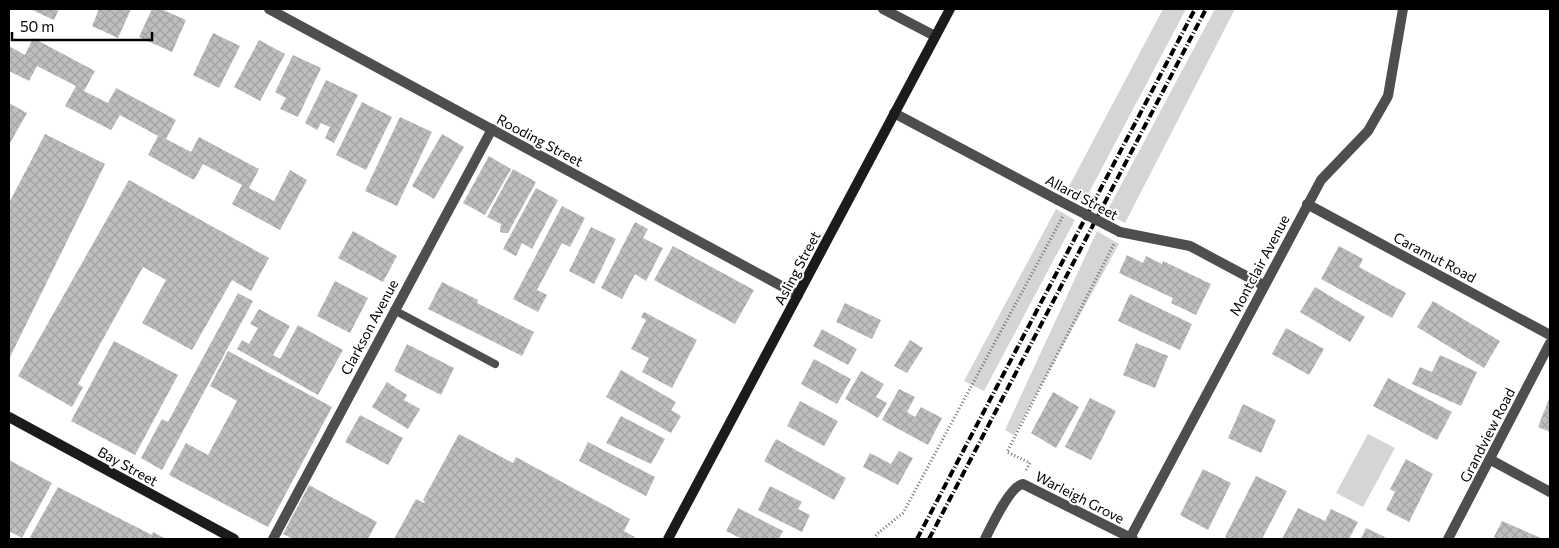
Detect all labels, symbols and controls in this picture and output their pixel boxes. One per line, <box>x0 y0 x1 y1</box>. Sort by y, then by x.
scale bar <box>12 10 152 42</box>
text: 50 m <box>20 17 54 35</box>
street label: Rooding Street <box>494 110 586 170</box>
street label: Allard Street <box>1043 171 1121 223</box>
street label: Montclair Avenue <box>1225 212 1293 318</box>
street label: Asling Street <box>770 228 824 308</box>
street label: Caramut Road <box>1391 228 1479 286</box>
street label: Clarkson Avenue <box>337 276 401 378</box>
street label: Grandview Road <box>1456 385 1518 485</box>
street label: Bay Street <box>95 443 161 489</box>
street label: Warleigh Grove <box>1033 467 1127 527</box>

